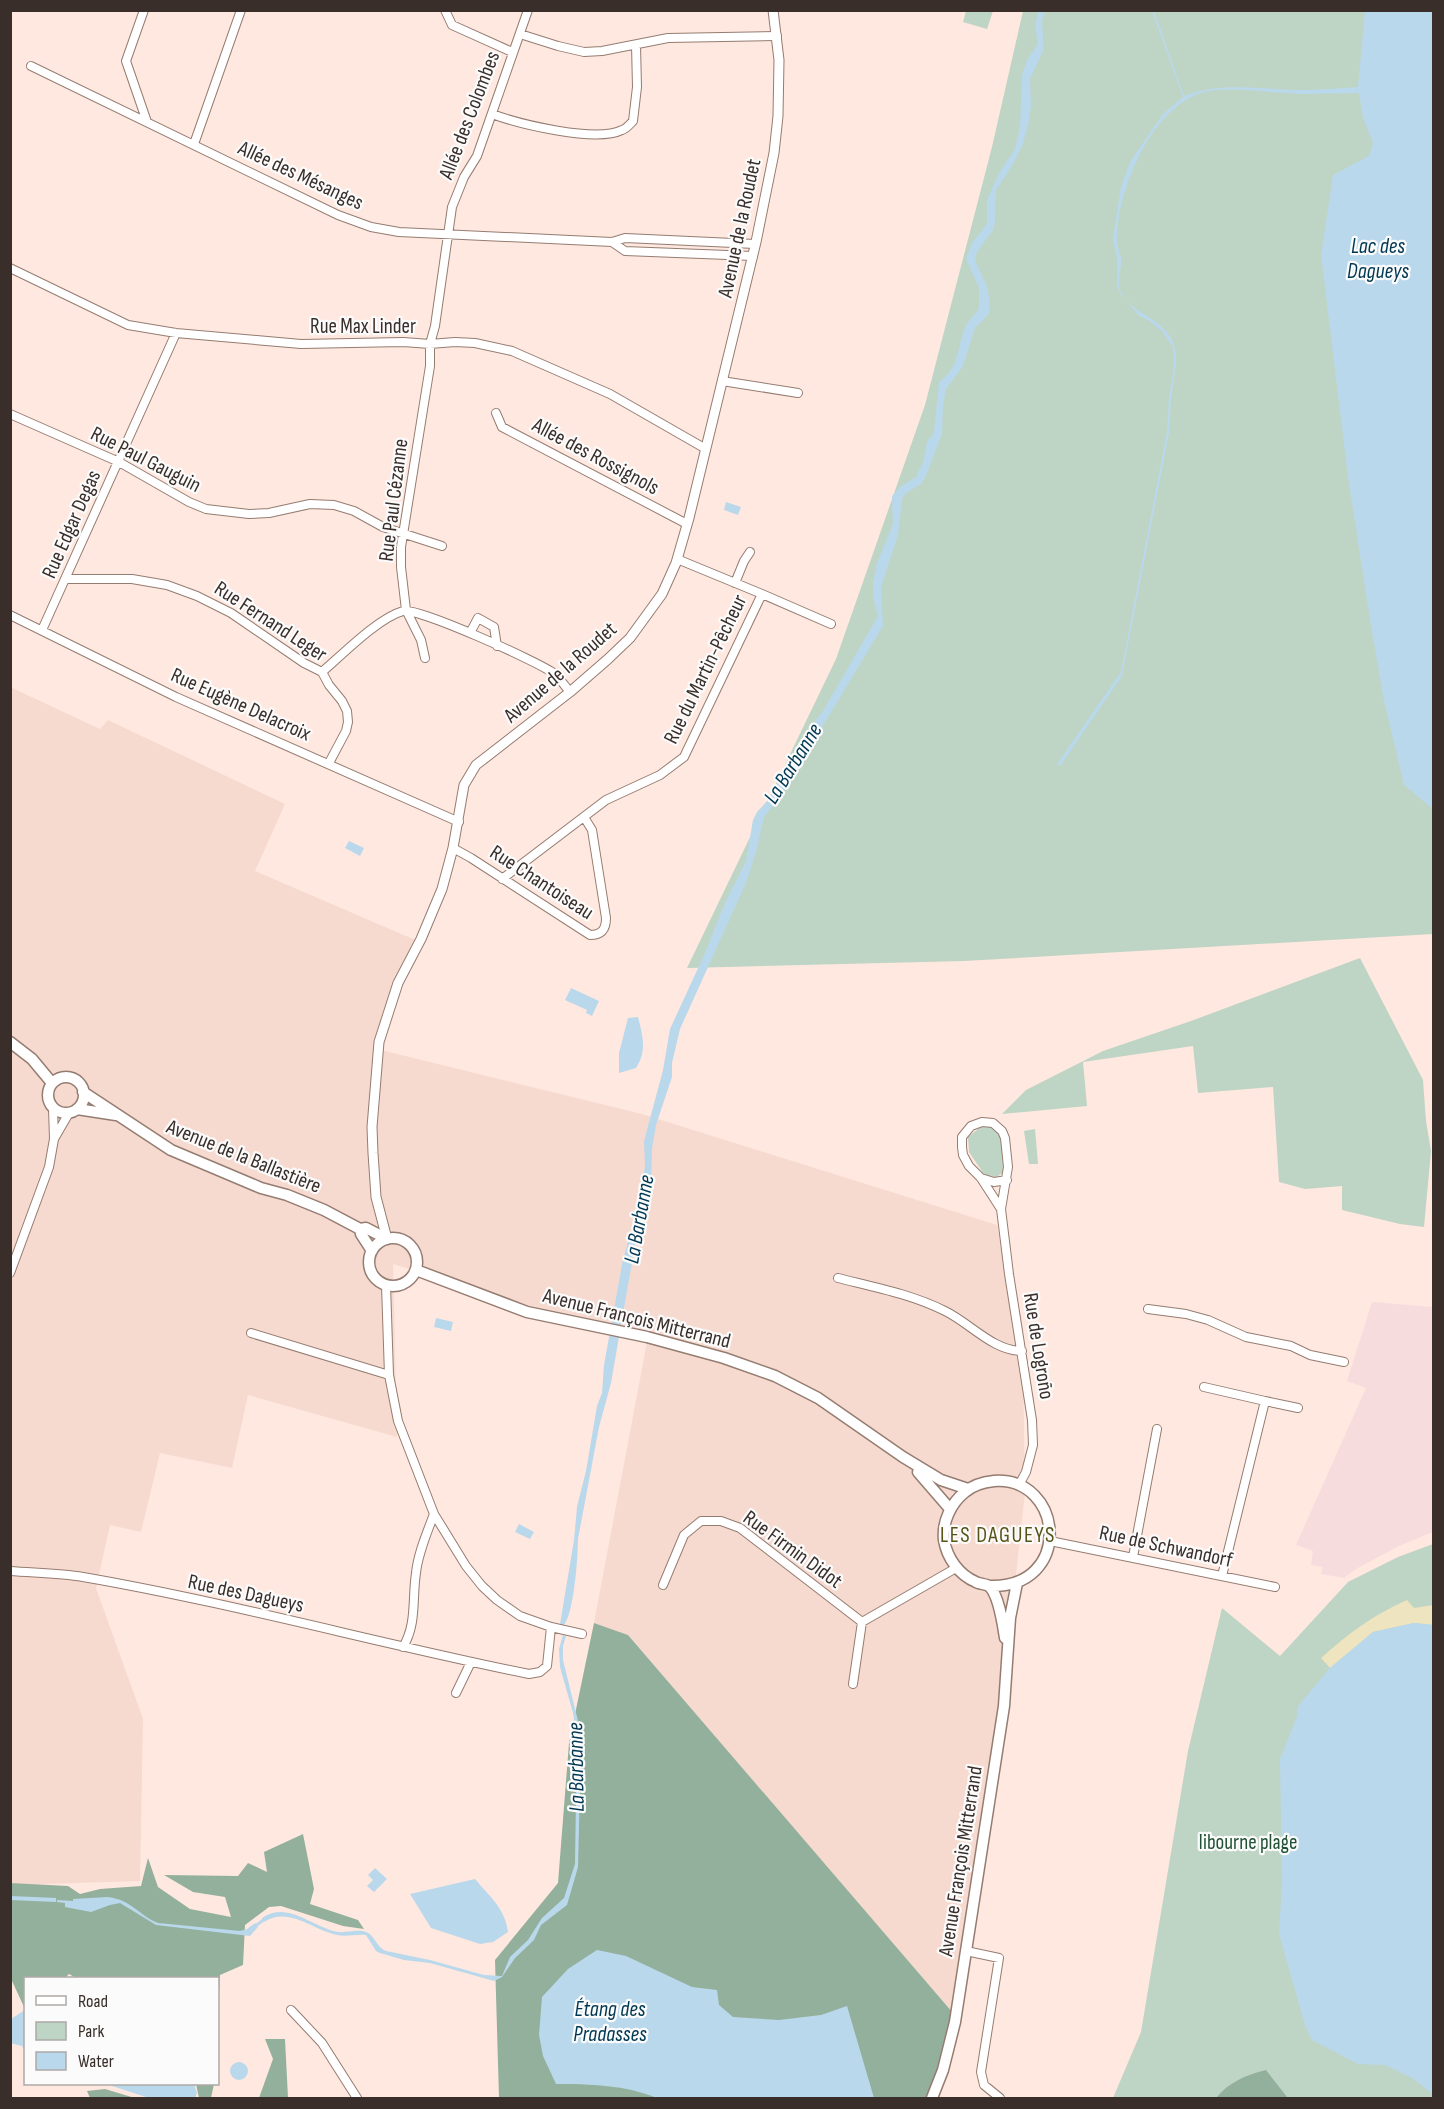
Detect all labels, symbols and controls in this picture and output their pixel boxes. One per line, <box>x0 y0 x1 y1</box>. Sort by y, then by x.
street label: Allée des Colombes <box>433 48 505 184</box>
street label: Allée des Mésanges <box>233 135 367 215</box>
street label: Avenue de la Roudet <box>712 157 766 301</box>
water label: Lac des Dagueys <box>1347 233 1409 285</box>
street label: Rue Max Linder <box>310 314 416 339</box>
street label: Allée des Rossignols <box>527 412 663 500</box>
street label: Rue Paul Gauguin <box>87 421 205 498</box>
street label: Rue Paul Cézanne <box>374 437 413 563</box>
street label: Rue Edgar Degas <box>37 466 106 582</box>
street label: Rue Fernand Leger <box>210 576 332 667</box>
street label: Rue du Martin-Pêcheur <box>658 591 752 748</box>
street label: Avenue de la Roudet <box>498 617 622 729</box>
street label: Rue Eugène Delacroix <box>167 662 315 747</box>
water label: La Barbanne <box>758 718 829 809</box>
street label: Rue Chantoiseau <box>485 840 598 925</box>
street label: Avenue de la Ballastière <box>162 1114 325 1199</box>
water label: La Barbanne <box>618 1172 661 1266</box>
street label: Avenue François Mitterrand <box>540 1283 733 1354</box>
street label: Rue de Logroño <box>1018 1291 1059 1401</box>
street label: Rue Firmin Didot <box>738 1505 847 1594</box>
street label: Rue de Schwandorf <box>1097 1520 1236 1573</box>
district label: LES DAGUEYS <box>940 1522 1056 1549</box>
street label: Rue des Dagueys <box>186 1569 306 1618</box>
water label: La Barbanne <box>562 1722 591 1812</box>
street label: Avenue François Mitterrand <box>933 1764 988 1959</box>
park label: libourne plage <box>1199 1830 1297 1855</box>
legend <box>24 1977 219 2085</box>
text: Road <box>78 1991 108 2012</box>
water label: Étang des Pradasses <box>573 1996 647 2048</box>
text: Park <box>78 2021 104 2042</box>
text: Water <box>78 2051 114 2072</box>

